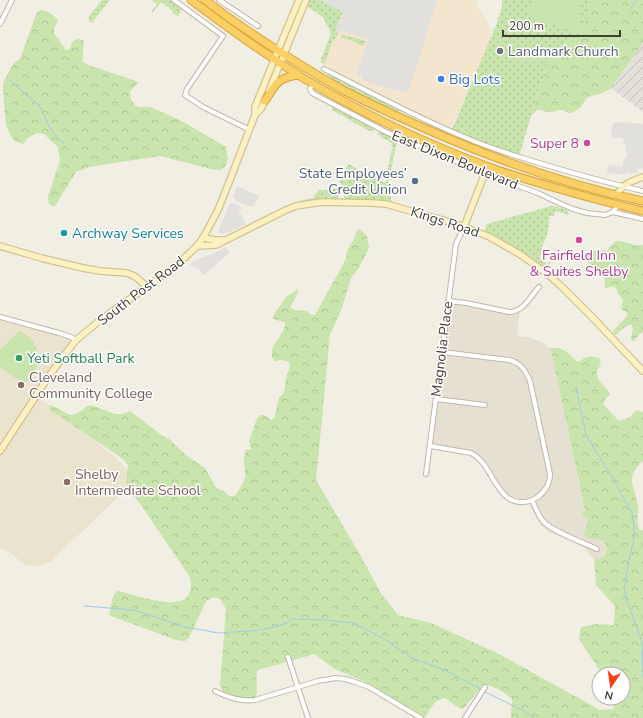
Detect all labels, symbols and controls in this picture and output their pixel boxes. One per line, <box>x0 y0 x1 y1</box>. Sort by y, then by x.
scale bar <box>503 12 620 38</box>
text: 200 m <box>509 18 544 34</box>
place label: Landmark Church <box>508 42 619 61</box>
marker: Landmark Church <box>495 46 505 56</box>
place label: Big Lots <box>449 70 501 89</box>
marker: Big Lots <box>436 74 446 84</box>
street label: East Dixon Boulevard <box>389 126 521 194</box>
place label: Super 8 <box>530 134 579 153</box>
marker: Super 8 <box>582 138 592 148</box>
place label: State Employees’ Credit Union <box>299 164 407 199</box>
marker: State Employees’ Credit Union <box>410 176 420 186</box>
street label: Kings Road <box>408 202 482 242</box>
place label: Archway Services <box>72 224 184 243</box>
marker: Archway Services <box>59 228 69 238</box>
marker: Fairfield Inn & Suites Shelby <box>574 235 584 245</box>
place label: Fairfield Inn & Suites Shelby <box>529 246 629 281</box>
street label: South Post Road <box>93 252 189 330</box>
street label: Magnolia Place <box>427 300 457 398</box>
place label: Yeti Softball Park <box>26 349 135 368</box>
marker: Yeti Softball Park <box>14 353 24 363</box>
place label: Cleveland Community College <box>29 368 153 403</box>
marker: Cleveland Community College <box>16 380 26 390</box>
place label: Shelby Intermediate School <box>75 465 202 500</box>
marker: Shelby Intermediate School <box>62 477 72 487</box>
north arrow <box>591 666 631 706</box>
text: N <box>603 687 615 703</box>

